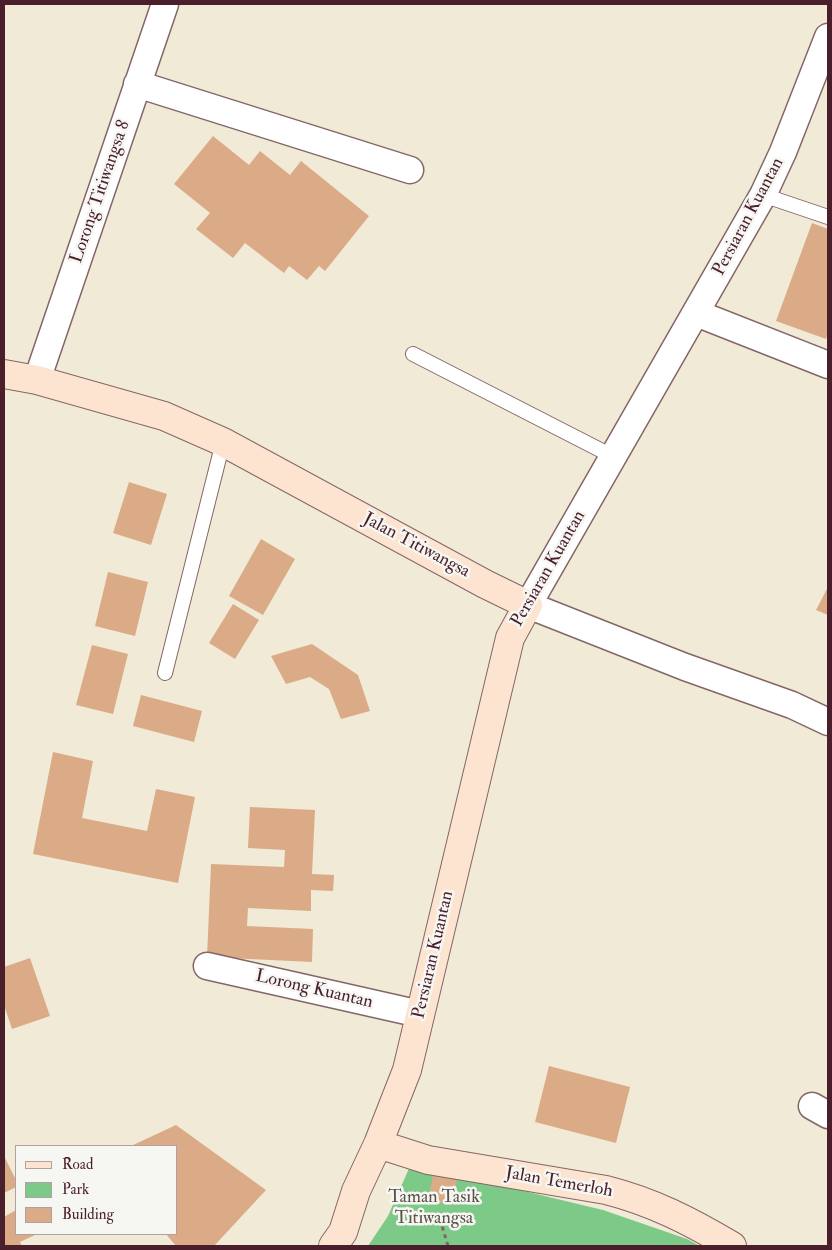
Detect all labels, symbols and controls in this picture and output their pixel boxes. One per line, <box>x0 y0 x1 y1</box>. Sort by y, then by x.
street label: Lorong Titiwangsa 8 <box>66 118 136 266</box>
street label: Persiaran Kuantan <box>709 154 789 280</box>
street label: Persiaran Kuantan <box>507 507 591 631</box>
street label: Jalan Titiwangsa <box>359 509 473 583</box>
street label: Persiaran Kuantan <box>409 889 459 1021</box>
street label: Lorong Kuantan <box>253 966 375 1014</box>
legend <box>15 1145 178 1235</box>
text: Road <box>62 1155 93 1174</box>
street label: Jalan Temerloh <box>504 1163 614 1203</box>
text: Park <box>62 1180 89 1199</box>
park label: Taman Tasik Titiwangsa <box>388 1187 480 1230</box>
text: Building <box>62 1205 114 1224</box>

